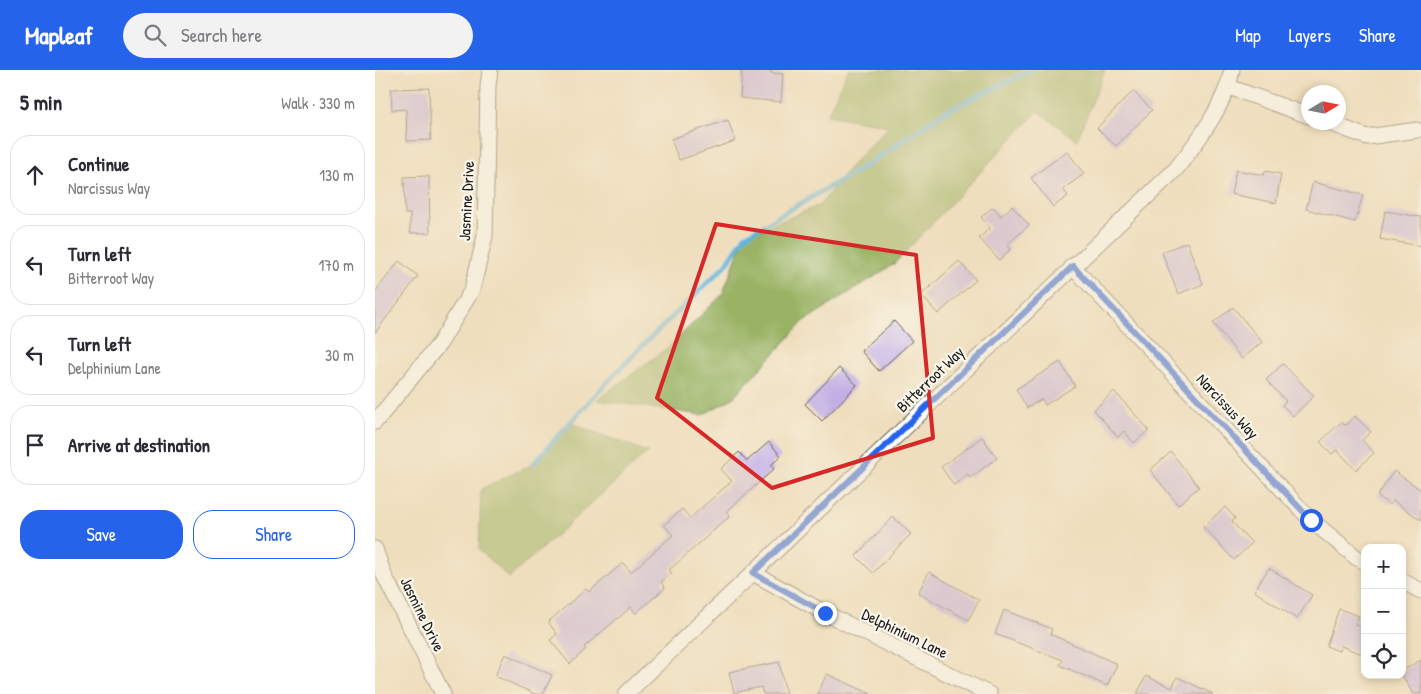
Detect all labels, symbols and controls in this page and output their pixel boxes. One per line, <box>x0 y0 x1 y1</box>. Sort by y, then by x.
search box <box>123 13 473 58</box>
text: Mapleaf <box>25 19 93 51</box>
icon: search <box>141 21 169 49</box>
text: Search here <box>181 22 262 48</box>
text: Map <box>1235 23 1261 48</box>
text: Layers <box>1289 23 1331 48</box>
text: Share <box>1359 23 1396 48</box>
north arrow <box>1301 85 1346 130</box>
text: 5 min <box>20 88 62 117</box>
text: Walk · 330 m <box>281 92 355 114</box>
text: Continue <box>68 151 129 177</box>
street label: Jasmine Drive <box>453 160 479 242</box>
icon: ahead <box>21 161 49 189</box>
text: 130 m <box>319 164 354 186</box>
text: Narcissus Way <box>68 177 150 199</box>
text: Turn left <box>68 241 131 267</box>
icon: left <box>21 251 49 279</box>
text: 170 m <box>319 254 354 276</box>
text: Bitterroot Way <box>68 267 154 289</box>
text: Turn left <box>68 331 131 357</box>
icon: left <box>21 341 49 369</box>
street label: Bitterroot Way <box>891 341 969 417</box>
text: 30 m <box>325 344 354 366</box>
text: Delphinium Lane <box>68 357 161 379</box>
street label: Narcissus Way <box>1192 368 1264 444</box>
icon: arrive <box>21 431 49 459</box>
text: Arrive at destination <box>68 432 210 458</box>
route start <box>1300 509 1323 532</box>
button: Save <box>20 510 183 559</box>
button: Share <box>193 510 355 559</box>
map controls <box>1361 544 1406 679</box>
button: + <box>1361 544 1406 589</box>
street label: Jasmine Drive <box>396 573 451 655</box>
button: − <box>1361 589 1406 634</box>
route end <box>814 602 837 625</box>
street label: Delphinium Lane <box>858 603 952 664</box>
button: locate <box>1361 634 1406 679</box>

